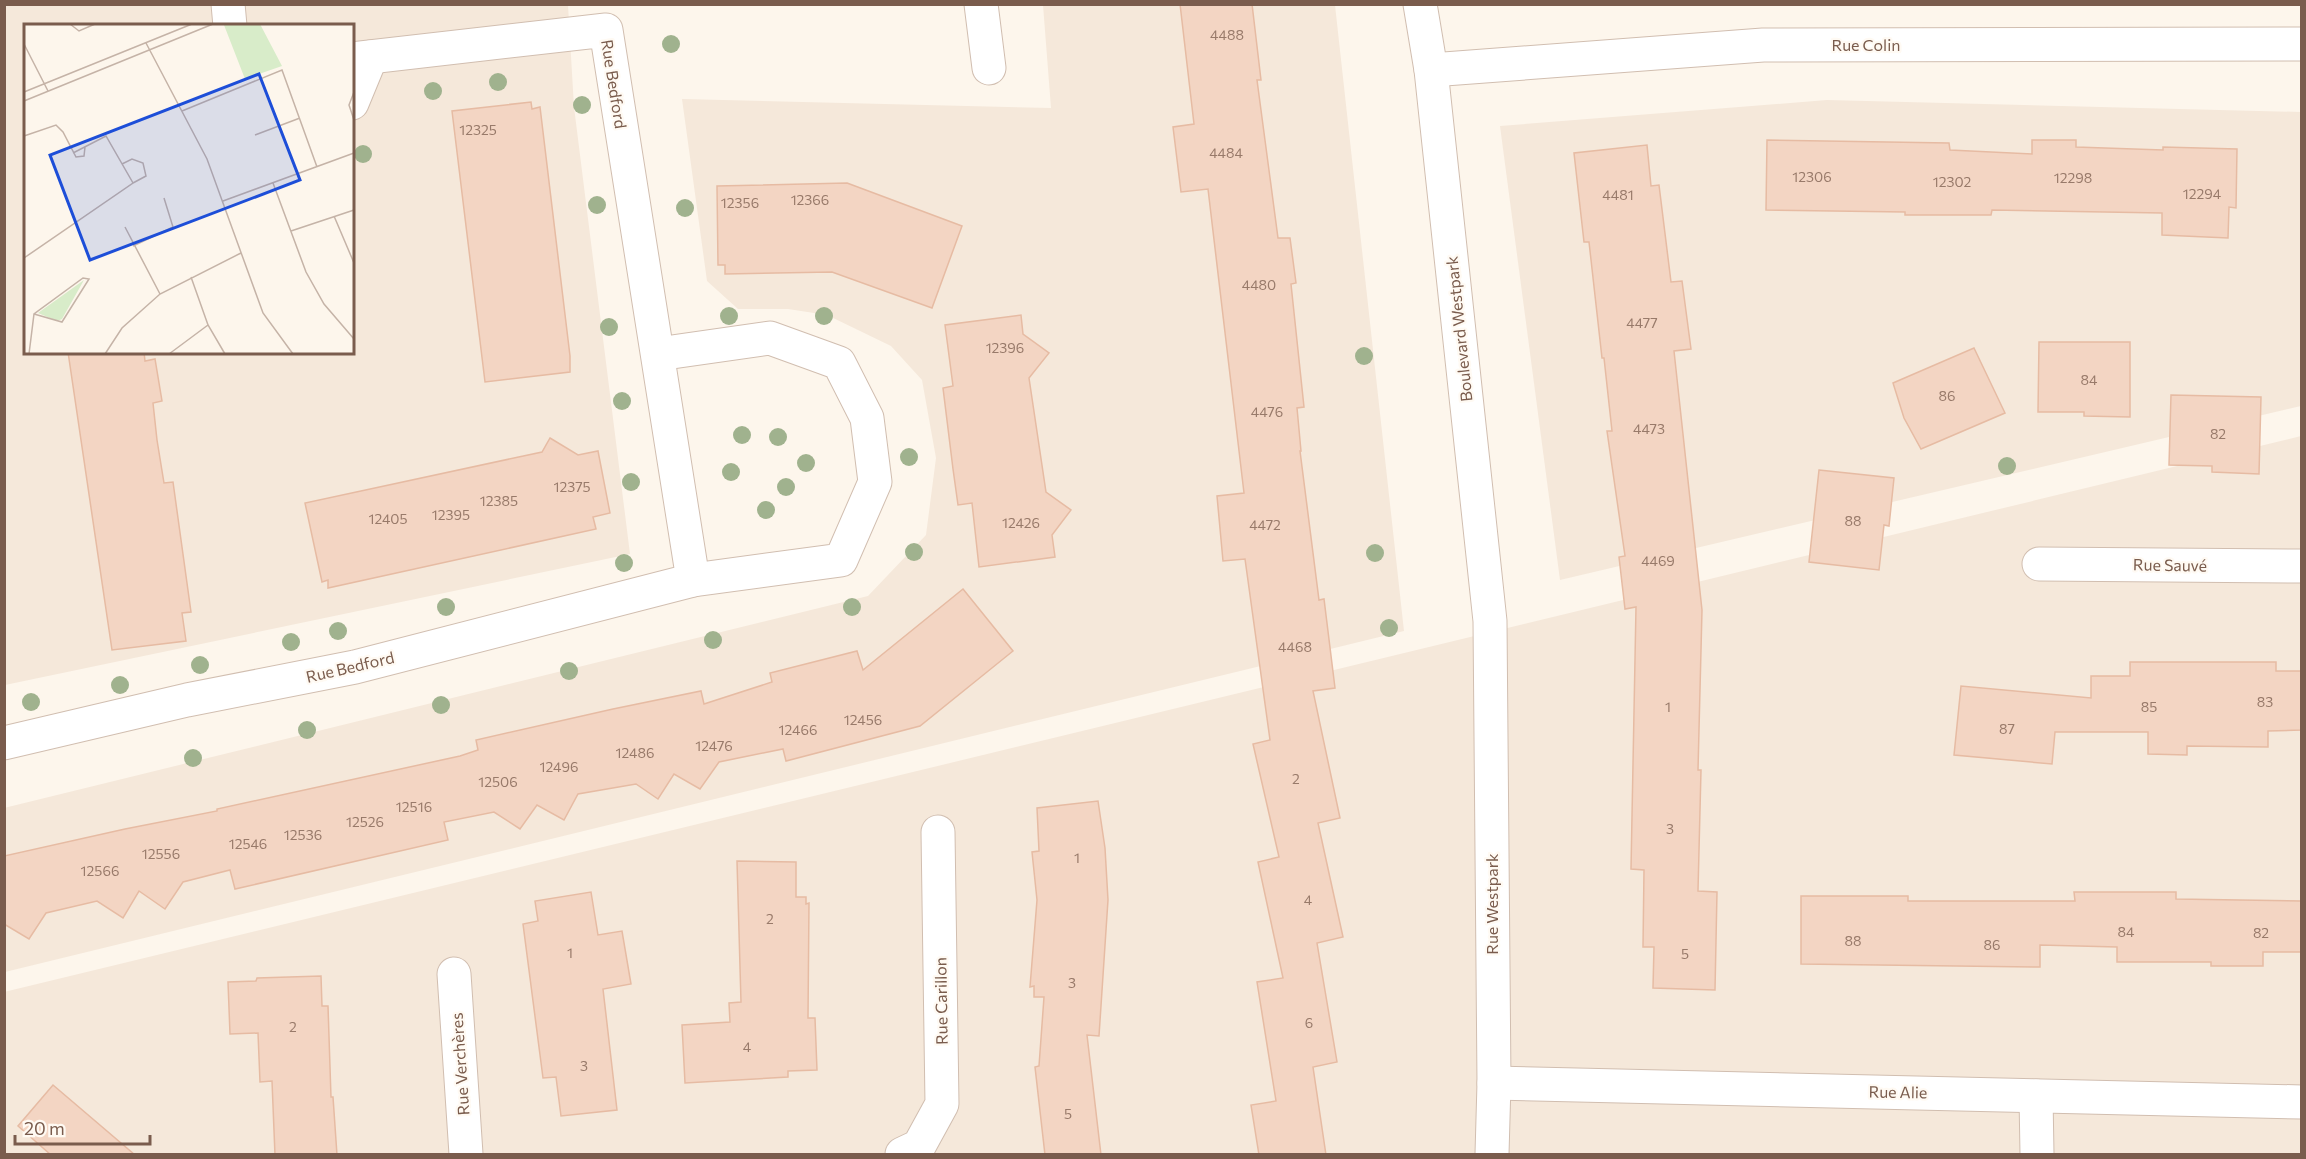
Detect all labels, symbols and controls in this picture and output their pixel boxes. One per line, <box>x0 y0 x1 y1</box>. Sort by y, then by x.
inset map <box>24 24 354 354</box>
house number: 4488 <box>1210 26 1244 43</box>
street label: Rue Colin <box>1832 35 1900 54</box>
street label: Rue Bedford <box>598 38 631 130</box>
house number: 12325 <box>459 121 497 138</box>
house number: 4484 <box>1209 144 1243 161</box>
house number: 12306 <box>1792 168 1832 185</box>
house number: 12298 <box>2054 169 2092 186</box>
house number: 12302 <box>1933 173 1972 190</box>
house number: 12294 <box>2183 185 2222 202</box>
house number: 4481 <box>1602 186 1634 203</box>
house number: 12366 <box>791 191 829 208</box>
house number: 12356 <box>721 194 759 211</box>
street label: Boulevard Westpark <box>1441 255 1476 403</box>
house number: 4480 <box>1242 276 1276 293</box>
house number: 4477 <box>1626 314 1658 331</box>
house number: 12396 <box>986 339 1024 356</box>
house number: 84 <box>2081 371 2098 388</box>
house number: 86 <box>1939 387 1956 404</box>
house number: 4476 <box>1251 403 1283 420</box>
house number: 4473 <box>1633 420 1665 437</box>
house number: 82 <box>2210 425 2226 442</box>
house number: 12375 <box>553 478 591 495</box>
house number: 12385 <box>480 492 518 509</box>
house number: 12395 <box>432 506 470 523</box>
house number: 12405 <box>368 510 408 527</box>
house number: 88 <box>1845 512 1862 529</box>
house number: 12426 <box>1002 514 1040 531</box>
house number: 4472 <box>1249 516 1281 533</box>
house number: 4469 <box>1641 552 1675 569</box>
street label: Rue Sauvé <box>2133 554 2207 575</box>
house number: 4468 <box>1278 638 1312 655</box>
street label: Rue Bedford <box>304 647 396 686</box>
house number: 83 <box>2257 693 2273 710</box>
house number: 1 <box>1665 698 1671 715</box>
house number: 85 <box>2141 698 2157 715</box>
house number: 12456 <box>844 711 882 728</box>
house number: 87 <box>1999 720 2015 737</box>
house number: 12466 <box>779 721 817 738</box>
house number: 12476 <box>695 737 733 754</box>
house number: 12486 <box>616 744 654 761</box>
house number: 12496 <box>540 758 578 775</box>
house number: 2 <box>1292 770 1300 787</box>
house number: 12506 <box>478 773 518 790</box>
house number: 12516 <box>396 798 432 815</box>
house number: 12526 <box>346 813 384 830</box>
house number: 3 <box>1666 820 1674 837</box>
house number: 12536 <box>284 826 322 843</box>
house number: 12546 <box>229 835 267 852</box>
house number: 12556 <box>142 845 180 862</box>
house number: 1 <box>1074 849 1080 866</box>
street label: Rue Westpark <box>1482 853 1501 955</box>
house number: 12566 <box>81 862 119 879</box>
house number: 4 <box>1304 891 1313 908</box>
house number: 2 <box>766 910 774 927</box>
house number: 84 <box>2118 923 2135 940</box>
house number: 82 <box>2253 924 2269 941</box>
house number: 88 <box>1845 932 1862 949</box>
house number: 86 <box>1984 936 2001 953</box>
house number: 1 <box>567 944 573 961</box>
house number: 5 <box>1681 945 1689 962</box>
street label: Rue Carillon <box>930 957 951 1045</box>
house number: 3 <box>1068 974 1076 991</box>
street label: Rue Verchères <box>446 1012 473 1116</box>
house number: 6 <box>1305 1014 1313 1031</box>
house number: 2 <box>289 1018 297 1035</box>
house number: 4 <box>743 1038 752 1055</box>
house number: 3 <box>580 1057 588 1074</box>
street label: Rue Alie <box>1868 1081 1928 1102</box>
house number: 5 <box>1064 1105 1072 1122</box>
scale bar <box>15 1108 150 1146</box>
text: 20 m <box>24 1117 65 1139</box>

